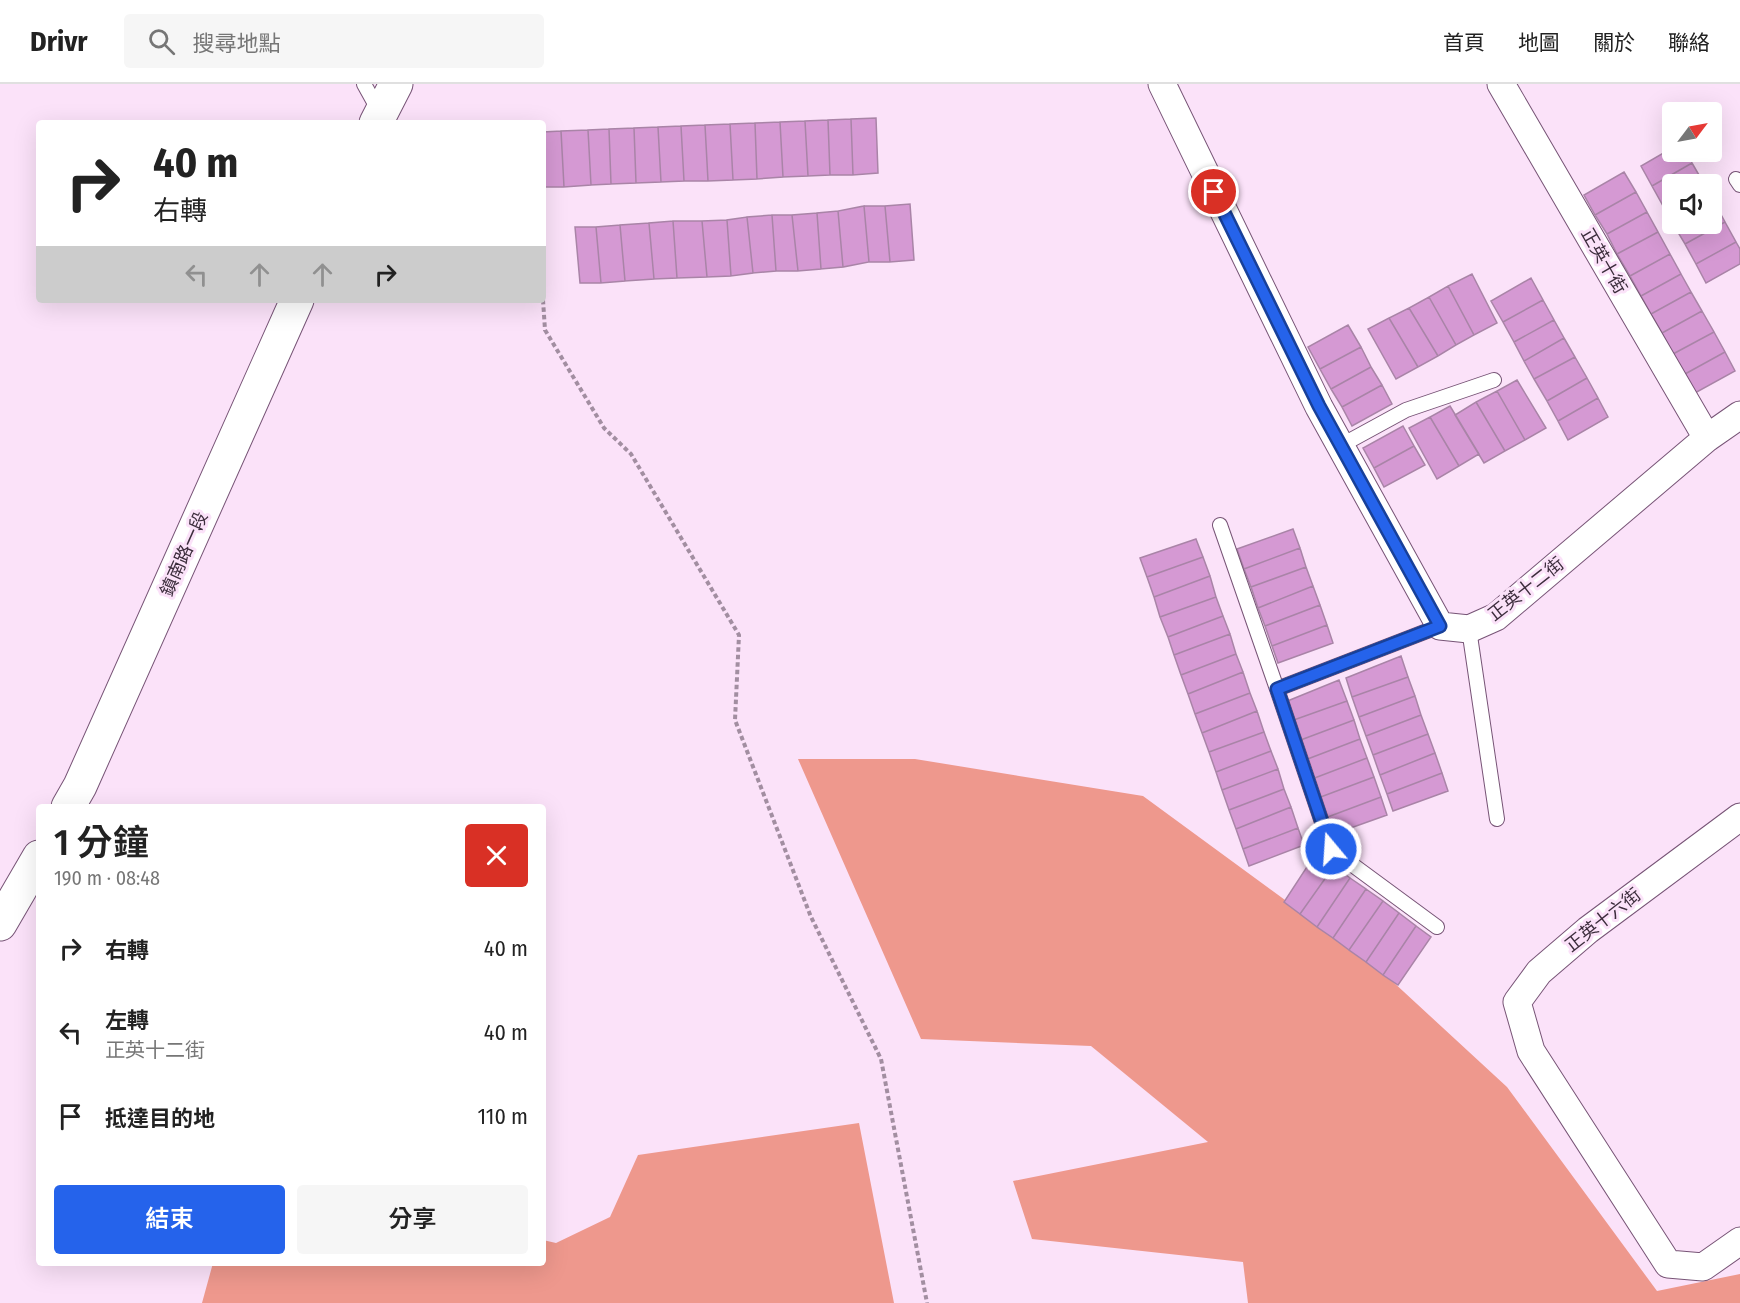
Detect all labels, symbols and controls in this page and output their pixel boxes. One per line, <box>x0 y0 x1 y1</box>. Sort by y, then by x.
search box <box>124 14 544 68</box>
text: Drivr <box>30 25 88 58</box>
icon: search <box>145 25 178 58</box>
text: 搜尋地點 <box>193 30 281 57</box>
text: 首頁 <box>1443 30 1485 56</box>
text: 地圖 <box>1518 30 1560 56</box>
text: 關於 <box>1593 30 1635 56</box>
text: 聯絡 <box>1668 30 1710 56</box>
north arrow <box>1662 102 1722 162</box>
map controls <box>1662 102 1722 234</box>
text: 40 m <box>153 138 238 188</box>
icon: right <box>54 144 132 222</box>
pin <box>1188 166 1239 217</box>
button: sound <box>1662 174 1722 234</box>
icon: arrive <box>1197 175 1230 208</box>
text: 右轉 <box>153 195 207 227</box>
street label: 正英十街 <box>1576 224 1632 298</box>
icon: left <box>180 258 213 291</box>
icon: ahead <box>243 258 276 291</box>
icon: ahead <box>306 258 339 291</box>
icon: right <box>369 258 402 291</box>
street label: 鎮南路一段 <box>156 508 212 600</box>
street label: 正英十二街 <box>1484 553 1568 625</box>
position arrow <box>1299 817 1363 881</box>
text: 1 分鐘 <box>54 821 149 865</box>
button: close <box>465 824 528 887</box>
text: 190 m · 08:48 <box>54 866 160 890</box>
street label: 正英十六街 <box>1561 884 1645 956</box>
icon: right <box>54 932 87 965</box>
text: 40 m <box>484 935 528 962</box>
text: 右轉 <box>105 937 149 964</box>
text: 左轉 <box>105 1007 149 1034</box>
icon: left <box>54 1016 87 1049</box>
text: 40 m <box>484 1019 528 1046</box>
text: 正英十二街 <box>105 1038 205 1062</box>
icon: arrive <box>54 1100 87 1133</box>
text: 110 m <box>478 1103 528 1130</box>
text: 抵達目的地 <box>105 1105 215 1132</box>
button: 結束 <box>54 1185 285 1254</box>
button: 分享 <box>297 1185 528 1254</box>

